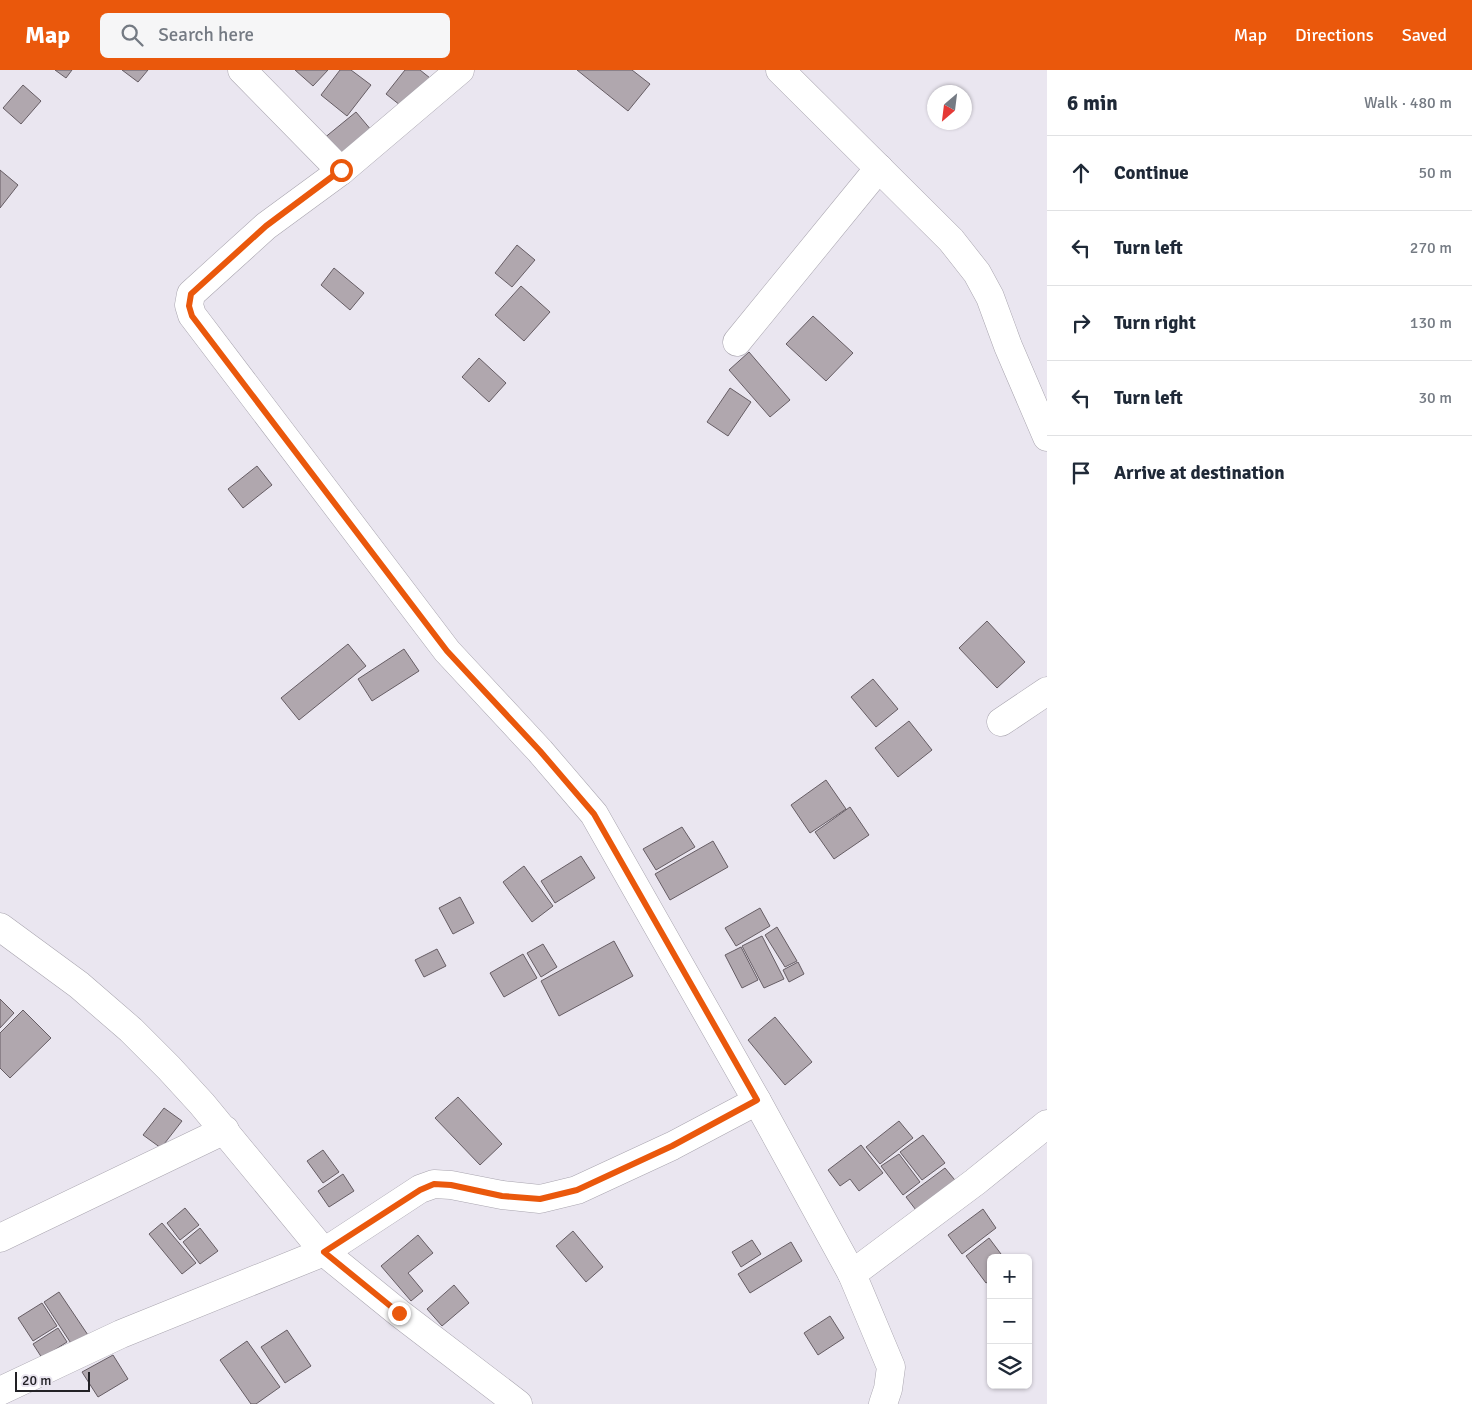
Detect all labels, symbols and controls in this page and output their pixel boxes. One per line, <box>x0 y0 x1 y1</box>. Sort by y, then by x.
search box <box>100 13 450 58</box>
text: Map <box>25 20 70 50</box>
icon: search <box>118 21 146 49</box>
text: Search here <box>158 23 254 47</box>
text: Map <box>1234 24 1267 46</box>
text: Directions <box>1295 24 1374 46</box>
text: Saved <box>1402 24 1447 46</box>
north arrow <box>927 85 972 130</box>
text: 6 min <box>1067 90 1118 116</box>
text: Walk · 480 m <box>1364 93 1452 113</box>
route start <box>330 159 353 182</box>
icon: ahead <box>1067 159 1095 187</box>
text: Continue <box>1114 161 1189 185</box>
text: 50 m <box>1418 163 1452 183</box>
icon: left <box>1067 234 1095 262</box>
text: Turn left <box>1114 236 1183 260</box>
text: 270 m <box>1410 238 1452 258</box>
icon: right <box>1067 309 1095 337</box>
text: Turn right <box>1114 311 1196 335</box>
text: 130 m <box>1410 313 1452 333</box>
icon: left <box>1067 384 1095 412</box>
text: Turn left <box>1114 386 1183 410</box>
text: 30 m <box>1418 388 1452 408</box>
icon: arrive <box>1067 459 1095 487</box>
text: Arrive at destination <box>1114 461 1285 485</box>
map controls <box>987 1254 1032 1389</box>
button: + <box>987 1254 1032 1299</box>
button: − <box>987 1299 1032 1344</box>
route end <box>388 1302 411 1325</box>
button: layers <box>987 1344 1032 1389</box>
scale bar <box>15 1369 90 1392</box>
text: 20 m <box>22 1372 51 1389</box>

